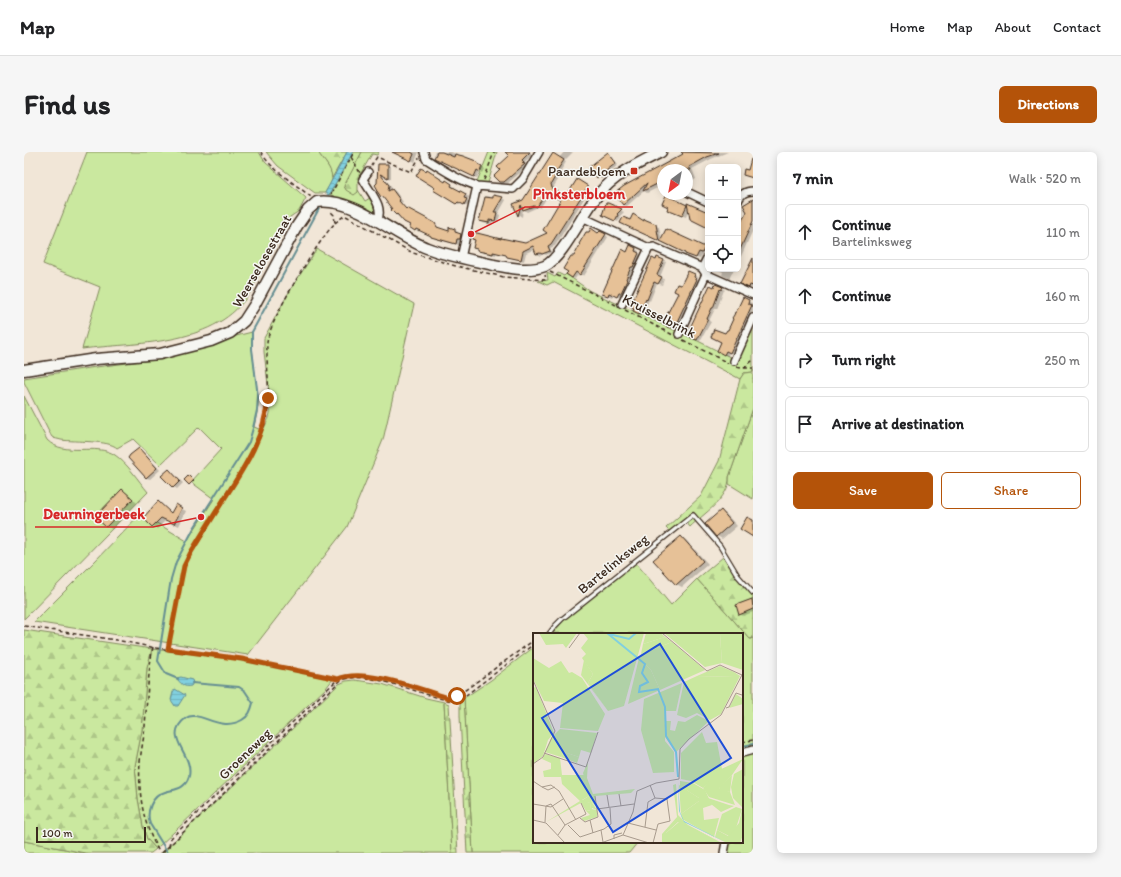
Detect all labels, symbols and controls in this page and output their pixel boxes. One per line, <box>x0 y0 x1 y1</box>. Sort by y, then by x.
text: Map <box>20 16 55 39</box>
text: Home <box>890 19 925 36</box>
text: Map <box>947 19 973 36</box>
text: About <box>995 19 1031 36</box>
text: Contact <box>1053 19 1101 36</box>
button: Directions <box>999 86 1097 123</box>
text: Find us <box>24 87 111 121</box>
place label: Paardebloem <box>548 163 627 180</box>
north arrow <box>657 164 693 200</box>
map controls <box>705 164 741 272</box>
button: + <box>705 164 741 200</box>
marker: Paardebloem <box>629 166 639 176</box>
text: 7 min <box>793 168 833 188</box>
text: Walk · 520 m <box>1009 171 1081 186</box>
callout: Pinksterbloem <box>525 180 633 207</box>
text: Pinksterbloem <box>533 185 626 203</box>
button: − <box>705 200 741 236</box>
street label: Weerselosestraat <box>229 212 295 310</box>
text: Continue <box>832 216 891 234</box>
icon: ahead <box>794 221 816 243</box>
text: 110 m <box>1046 225 1080 240</box>
text: Bartelinksweg <box>832 234 912 249</box>
button: locate <box>705 236 741 272</box>
icon: ahead <box>794 285 816 307</box>
text: Continue <box>832 287 891 305</box>
text: 160 m <box>1045 289 1080 304</box>
street label: Kruisselbrink <box>619 290 699 342</box>
icon: right <box>794 349 816 371</box>
text: Turn right <box>832 351 896 369</box>
text: 250 m <box>1044 353 1080 368</box>
route end <box>259 389 277 407</box>
icon: arrive <box>794 413 816 435</box>
text: Arrive at destination <box>832 415 964 433</box>
button: Save <box>793 472 933 509</box>
button: Share <box>941 472 1081 509</box>
callout: Deurningerbeek <box>35 500 153 527</box>
text: Deurningerbeek <box>43 505 145 524</box>
street label: Bartelinksweg <box>574 530 652 598</box>
inset map <box>533 633 743 843</box>
route start <box>448 687 466 705</box>
street label: Groeneweg <box>215 724 275 783</box>
scale bar <box>36 825 146 844</box>
text: 100 m <box>42 827 72 840</box>

